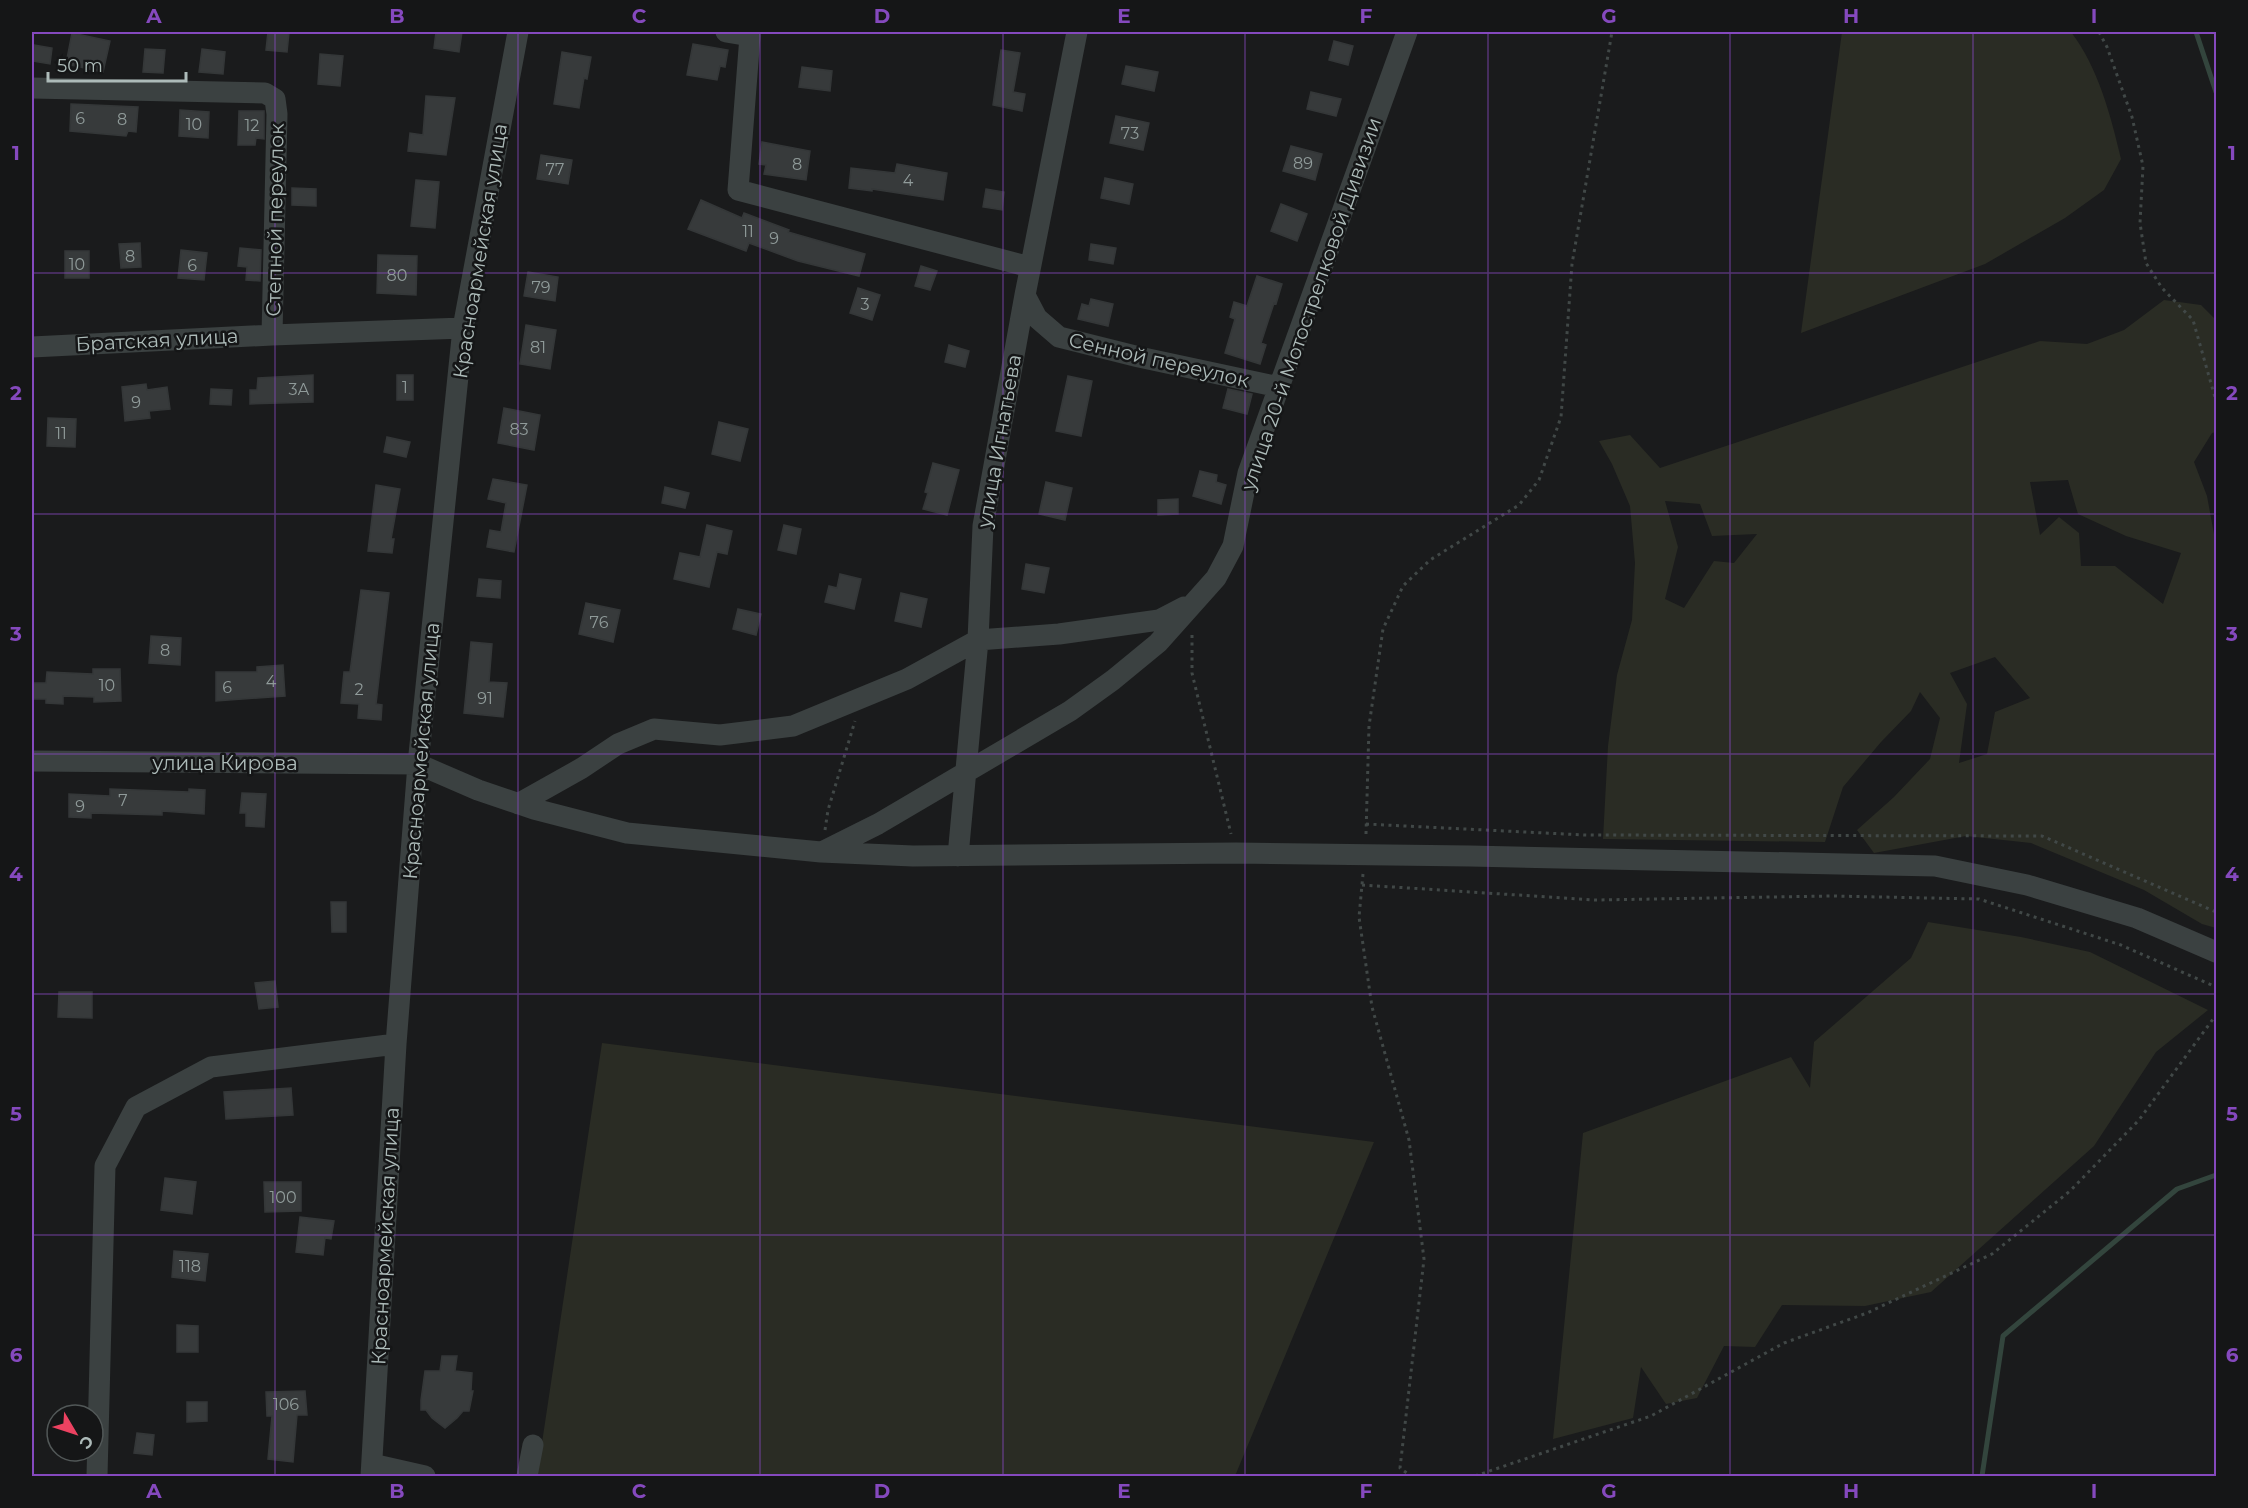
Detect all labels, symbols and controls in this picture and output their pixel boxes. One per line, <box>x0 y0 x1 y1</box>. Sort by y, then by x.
text: A <box>145 4 162 28</box>
text: B <box>389 4 405 28</box>
text: C <box>632 4 647 28</box>
text: D <box>874 4 890 28</box>
text: E <box>1117 4 1131 28</box>
text: F <box>1360 4 1373 28</box>
text: G <box>1601 4 1617 28</box>
text: H <box>1843 4 1859 28</box>
text: I <box>2091 4 2097 28</box>
scale bar <box>48 45 186 83</box>
text: 50 m <box>57 55 103 77</box>
house number: 6 <box>75 109 85 128</box>
house number: 8 <box>117 110 127 129</box>
street label: улица 20-й Мотострелковой Дивизии <box>1235 114 1386 495</box>
house number: 10 <box>186 115 202 134</box>
house number: 12 <box>245 116 259 135</box>
street label: Красноармейская улица <box>448 122 512 380</box>
street label: Степной переулок <box>261 123 289 317</box>
house number: 73 <box>1121 124 1139 143</box>
text: 1 <box>12 141 20 165</box>
text: 1 <box>2228 141 2236 165</box>
house number: 89 <box>1293 154 1313 173</box>
house number: 8 <box>792 155 802 174</box>
house number: 77 <box>546 160 564 179</box>
house number: 4 <box>903 171 914 190</box>
house number: 11 <box>742 222 754 241</box>
house number: 9 <box>769 229 779 248</box>
house number: 8 <box>125 247 135 266</box>
house number: 10 <box>69 255 85 274</box>
house number: 6 <box>187 256 197 275</box>
house number: 80 <box>387 266 407 285</box>
house number: 79 <box>531 278 551 297</box>
house number: 3 <box>860 295 870 314</box>
street label: Братская улица <box>75 324 239 356</box>
street label: Сенной переулок <box>1066 328 1252 393</box>
house number: 81 <box>530 338 546 357</box>
street label: улица Игнатьева <box>972 352 1026 531</box>
house number: 1 <box>402 378 408 397</box>
house number: 3А <box>289 380 310 399</box>
text: 2 <box>10 381 22 405</box>
text: 2 <box>2226 381 2238 405</box>
house number: 9 <box>131 393 141 412</box>
house number: 83 <box>509 420 529 439</box>
house number: 11 <box>55 424 67 443</box>
house number: 76 <box>590 613 609 632</box>
street label: Красноармейская улица <box>398 621 444 881</box>
text: 3 <box>9 622 22 646</box>
text: 3 <box>2225 622 2238 646</box>
house number: 8 <box>160 641 170 660</box>
house number: 4 <box>266 672 277 691</box>
house number: 10 <box>99 676 115 695</box>
house number: 6 <box>222 678 232 697</box>
house number: 2 <box>354 680 364 699</box>
house number: 91 <box>477 689 493 708</box>
street label: улица Кирова <box>151 751 298 775</box>
house number: 7 <box>118 791 128 810</box>
house number: 9 <box>75 797 85 816</box>
text: 4 <box>9 862 23 886</box>
text: 4 <box>2225 862 2239 886</box>
text: 5 <box>10 1102 22 1126</box>
text: 5 <box>2226 1102 2238 1126</box>
street label: Красноармейская улица <box>366 1107 404 1365</box>
house number: 100 <box>270 1188 296 1207</box>
house number: 118 <box>179 1257 201 1276</box>
text: 6 <box>10 1343 23 1367</box>
text: 6 <box>2226 1343 2239 1367</box>
house number: 106 <box>273 1395 299 1414</box>
north arrow <box>45 1403 105 1463</box>
text: С <box>75 1432 97 1453</box>
text: A <box>145 1479 162 1503</box>
text: B <box>389 1479 405 1503</box>
text: C <box>632 1479 647 1503</box>
text: D <box>874 1479 890 1503</box>
text: E <box>1117 1479 1131 1503</box>
text: F <box>1360 1479 1373 1503</box>
text: G <box>1601 1479 1617 1503</box>
text: H <box>1843 1479 1859 1503</box>
text: I <box>2091 1479 2097 1503</box>

